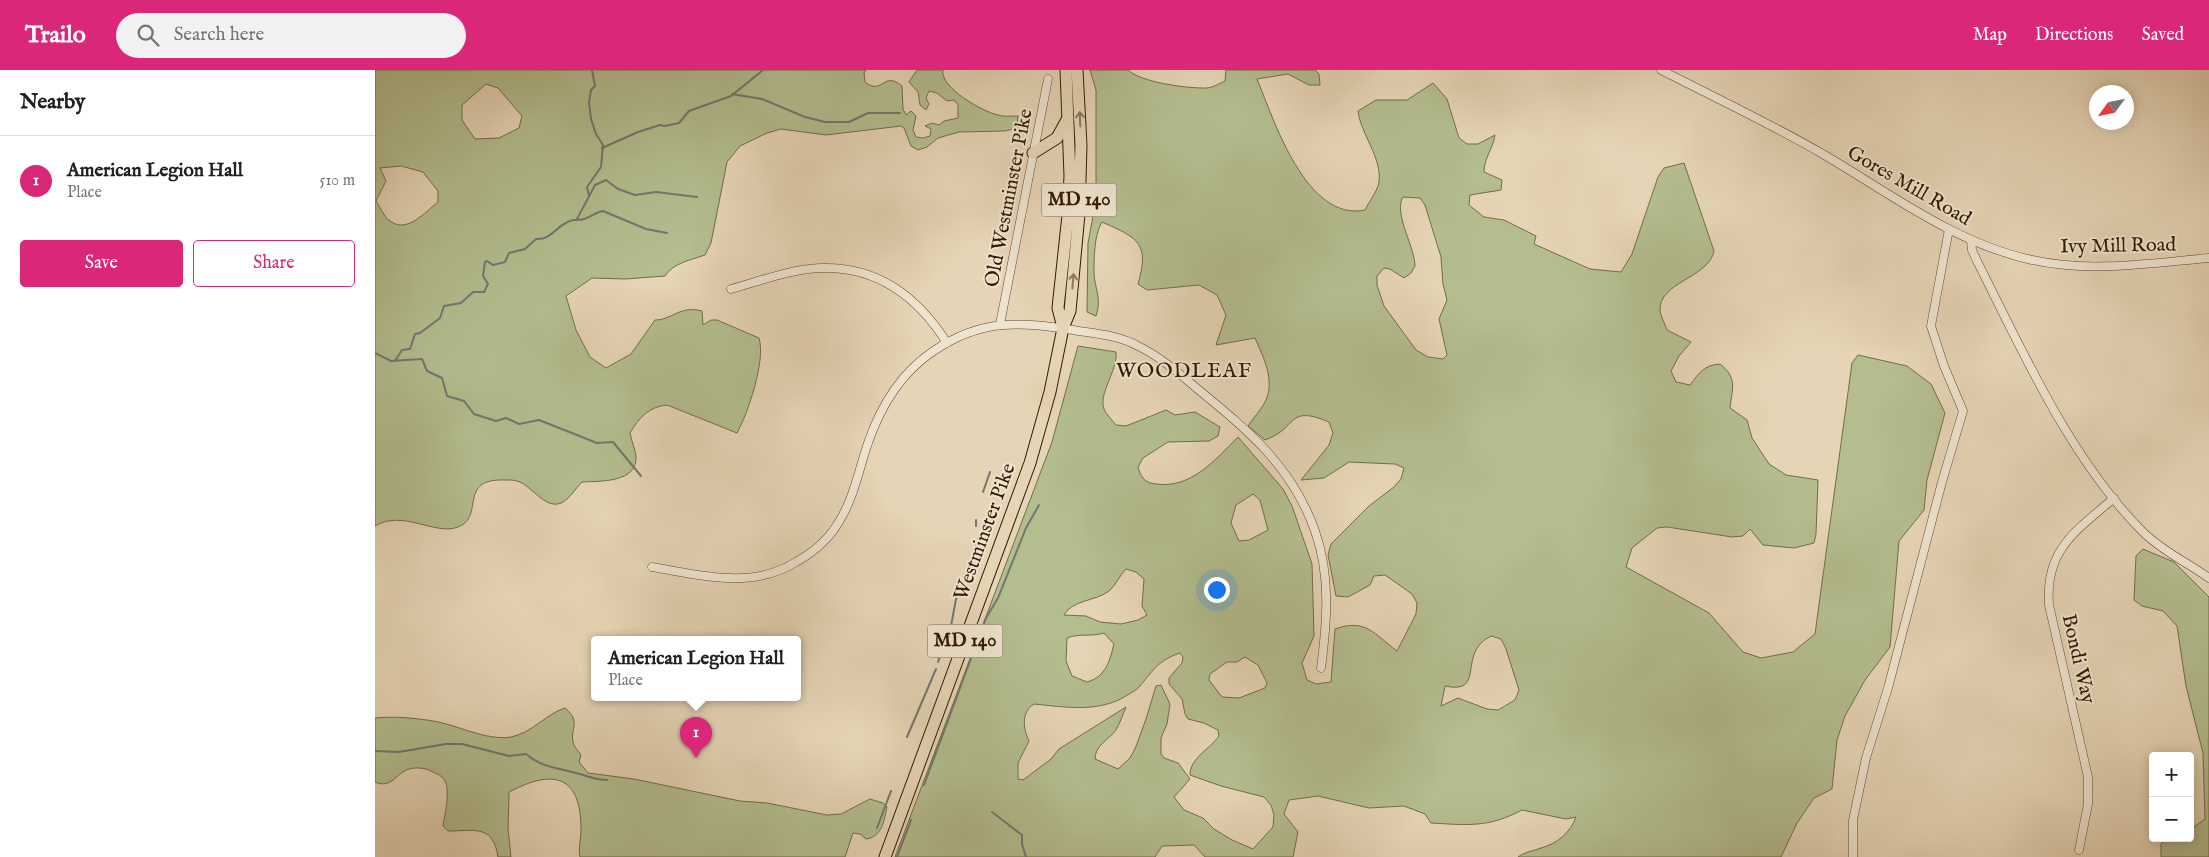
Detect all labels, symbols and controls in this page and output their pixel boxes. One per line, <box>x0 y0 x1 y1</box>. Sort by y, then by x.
search box <box>116 13 466 58</box>
text: Trailo <box>25 20 86 51</box>
icon: search <box>134 21 162 49</box>
text: Search here <box>174 23 264 47</box>
text: Map <box>1973 24 2007 47</box>
text: Directions <box>2035 24 2113 47</box>
text: Saved <box>2141 24 2184 47</box>
north arrow <box>2089 85 2134 130</box>
text: Nearby <box>20 89 85 116</box>
street label: Old Westminster Pike <box>979 107 1039 289</box>
one-way arrow <box>1075 111 1085 128</box>
street label: Gores Mill Road <box>1842 140 1976 232</box>
text: American Legion Hall <box>67 159 243 183</box>
text: 1 <box>33 171 39 191</box>
text: 510 m <box>320 171 355 191</box>
text: Place <box>67 183 102 203</box>
road number: MD 140 <box>1041 184 1117 216</box>
street label: Ivy Mill Road <box>2060 232 2177 260</box>
button: Save <box>20 240 183 287</box>
button: Share <box>193 240 355 287</box>
one-way arrow <box>1068 273 1077 289</box>
district label: WOODLEAF <box>1116 358 1252 385</box>
street label: Westminster Pike <box>949 460 1021 604</box>
your location <box>1204 577 1230 603</box>
street label: Bondi Way <box>2056 612 2100 706</box>
road number: MD 140 <box>927 624 1003 658</box>
popup <box>591 636 801 701</box>
text: American Legion Hall <box>608 647 784 671</box>
text: Place <box>608 671 643 691</box>
pin: 1 <box>680 717 712 758</box>
map controls <box>2149 752 2194 842</box>
button: + <box>2149 752 2194 797</box>
button: − <box>2149 797 2194 842</box>

